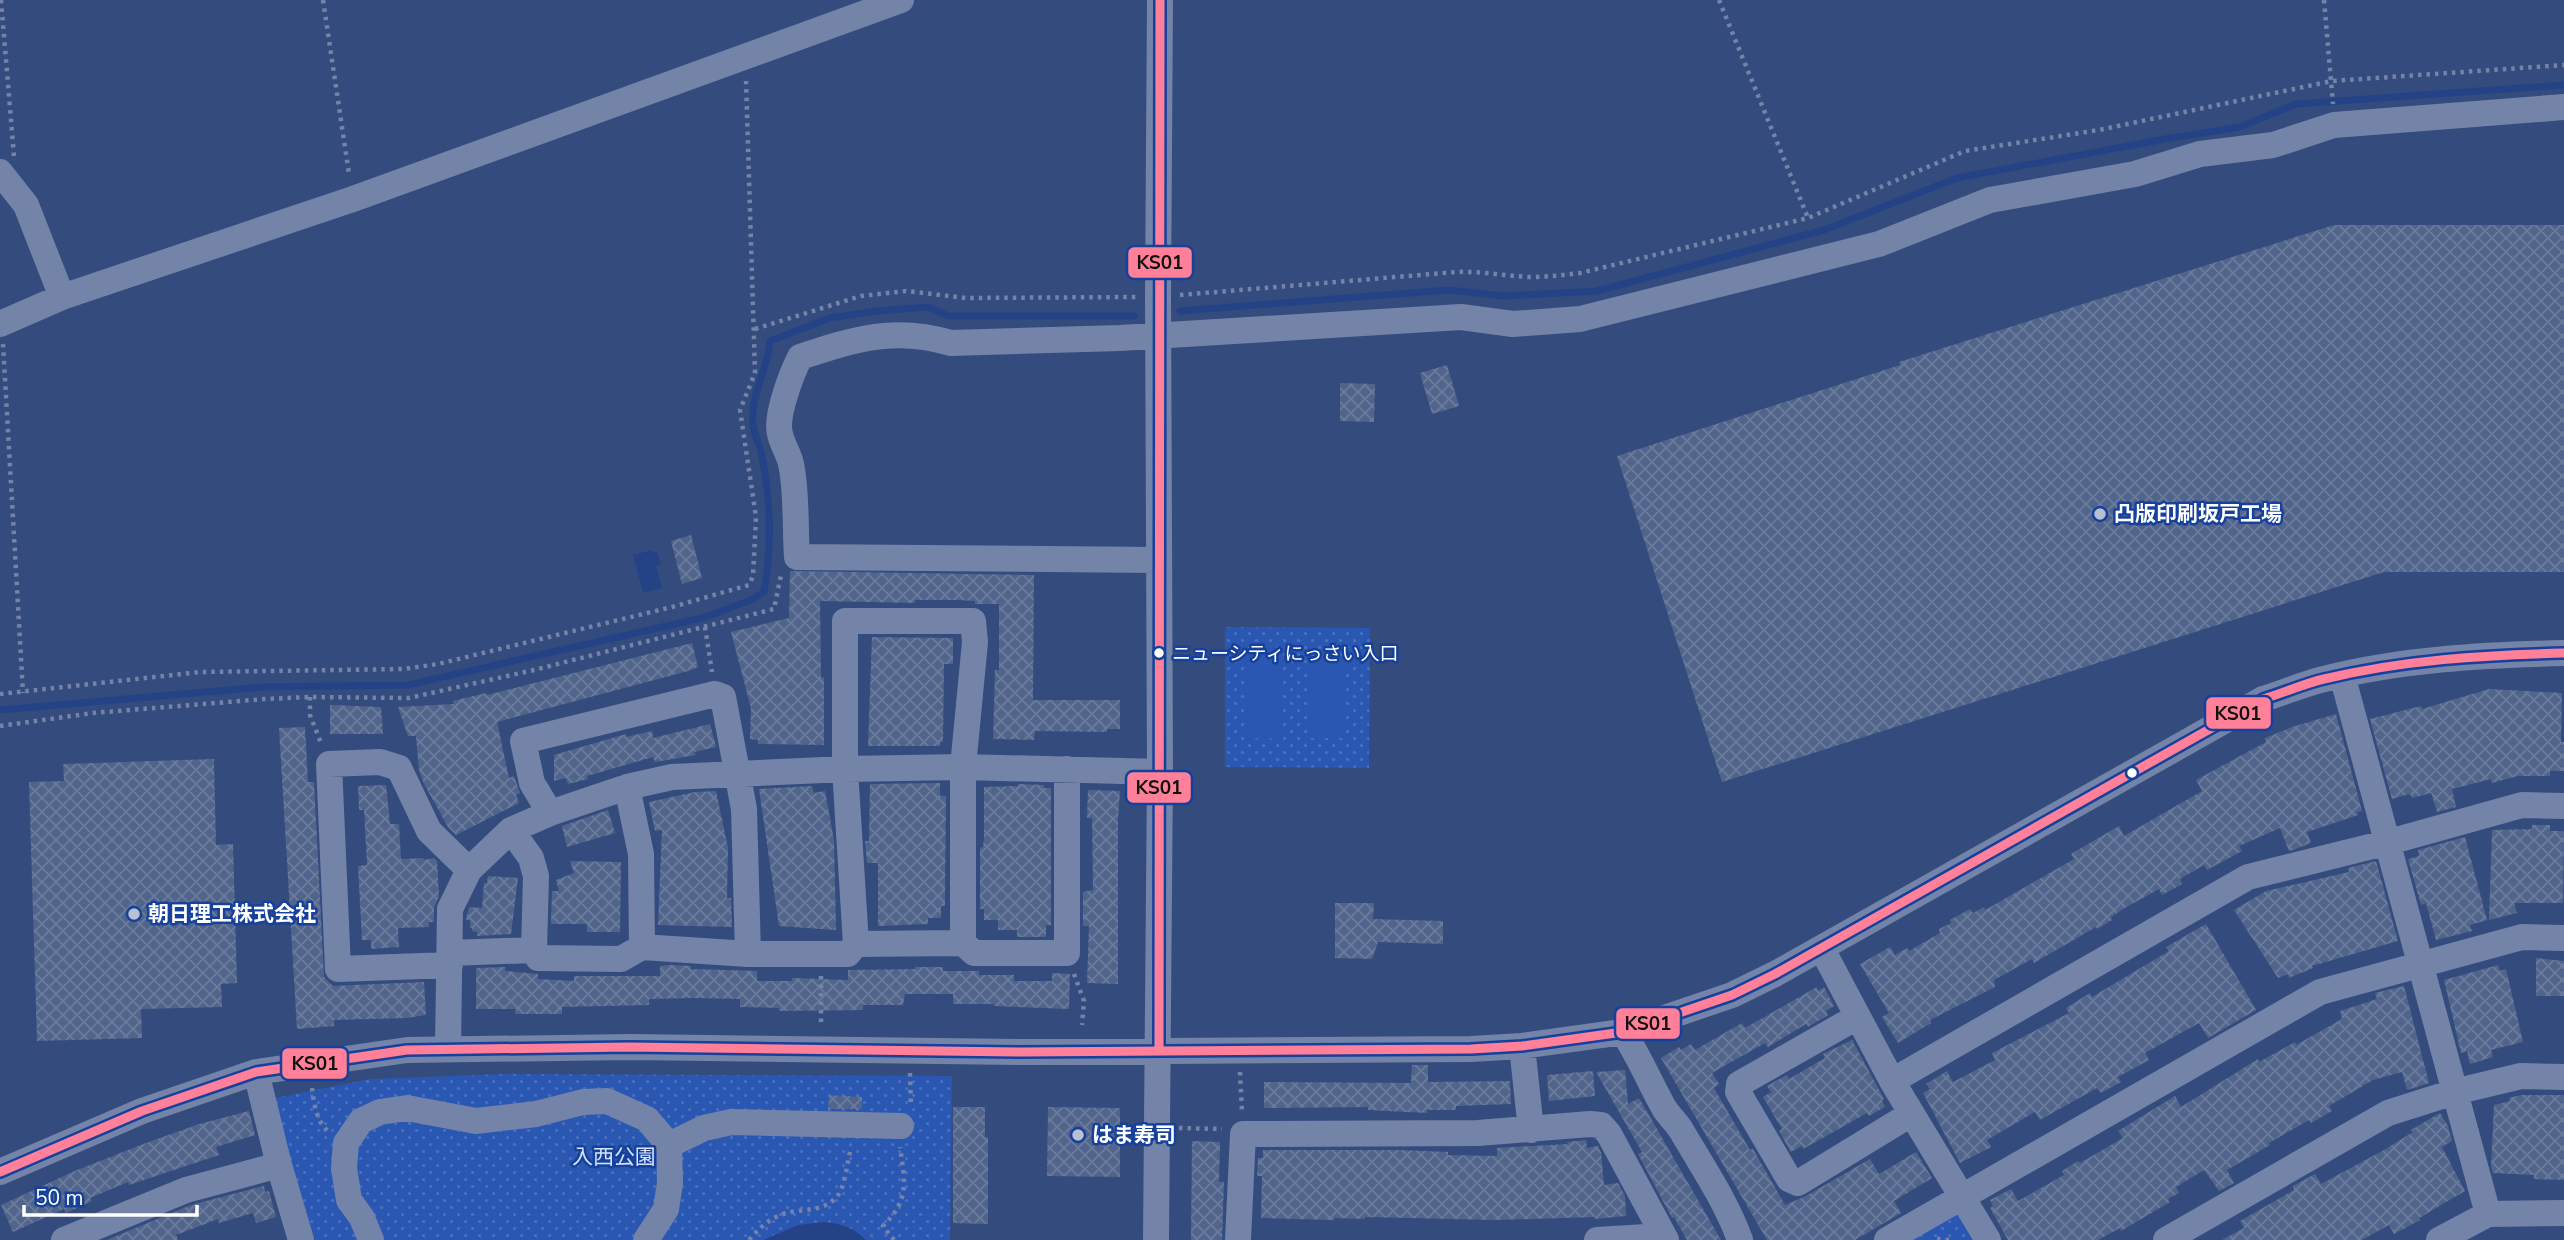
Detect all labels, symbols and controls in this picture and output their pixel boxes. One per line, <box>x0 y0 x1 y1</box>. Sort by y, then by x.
line badge: KS01 <box>1127 246 1193 279</box>
text: KS01 <box>1137 250 1183 276</box>
place label: 凸版印刷坂戸工場 <box>2114 500 2282 528</box>
marker: 凸版印刷坂戸工場 <box>2092 506 2108 522</box>
place label: ニューシティにっさい入口 <box>1172 641 1398 667</box>
marker: ニューシティにっさい入口 <box>1152 646 1166 660</box>
line badge: KS01 <box>2205 696 2272 730</box>
text: KS01 <box>2215 701 2261 727</box>
unlabelled marker <box>2125 766 2139 780</box>
line badge: KS01 <box>1126 771 1192 804</box>
text: KS01 <box>1136 775 1182 801</box>
place label: 朝日理工株式会社 <box>148 900 316 928</box>
marker: 朝日理工株式会社 <box>126 906 142 922</box>
line badge: KS01 <box>1615 1007 1681 1040</box>
text: KS01 <box>1625 1011 1671 1037</box>
line badge: KS01 <box>281 1047 348 1080</box>
text: KS01 <box>292 1051 338 1077</box>
place label: はま寿司 <box>1092 1121 1176 1149</box>
marker: はま寿司 <box>1070 1127 1086 1143</box>
park label: 入西公園 <box>572 1143 656 1171</box>
scale bar <box>24 1174 198 1218</box>
text: 50 m <box>35 1184 84 1212</box>

